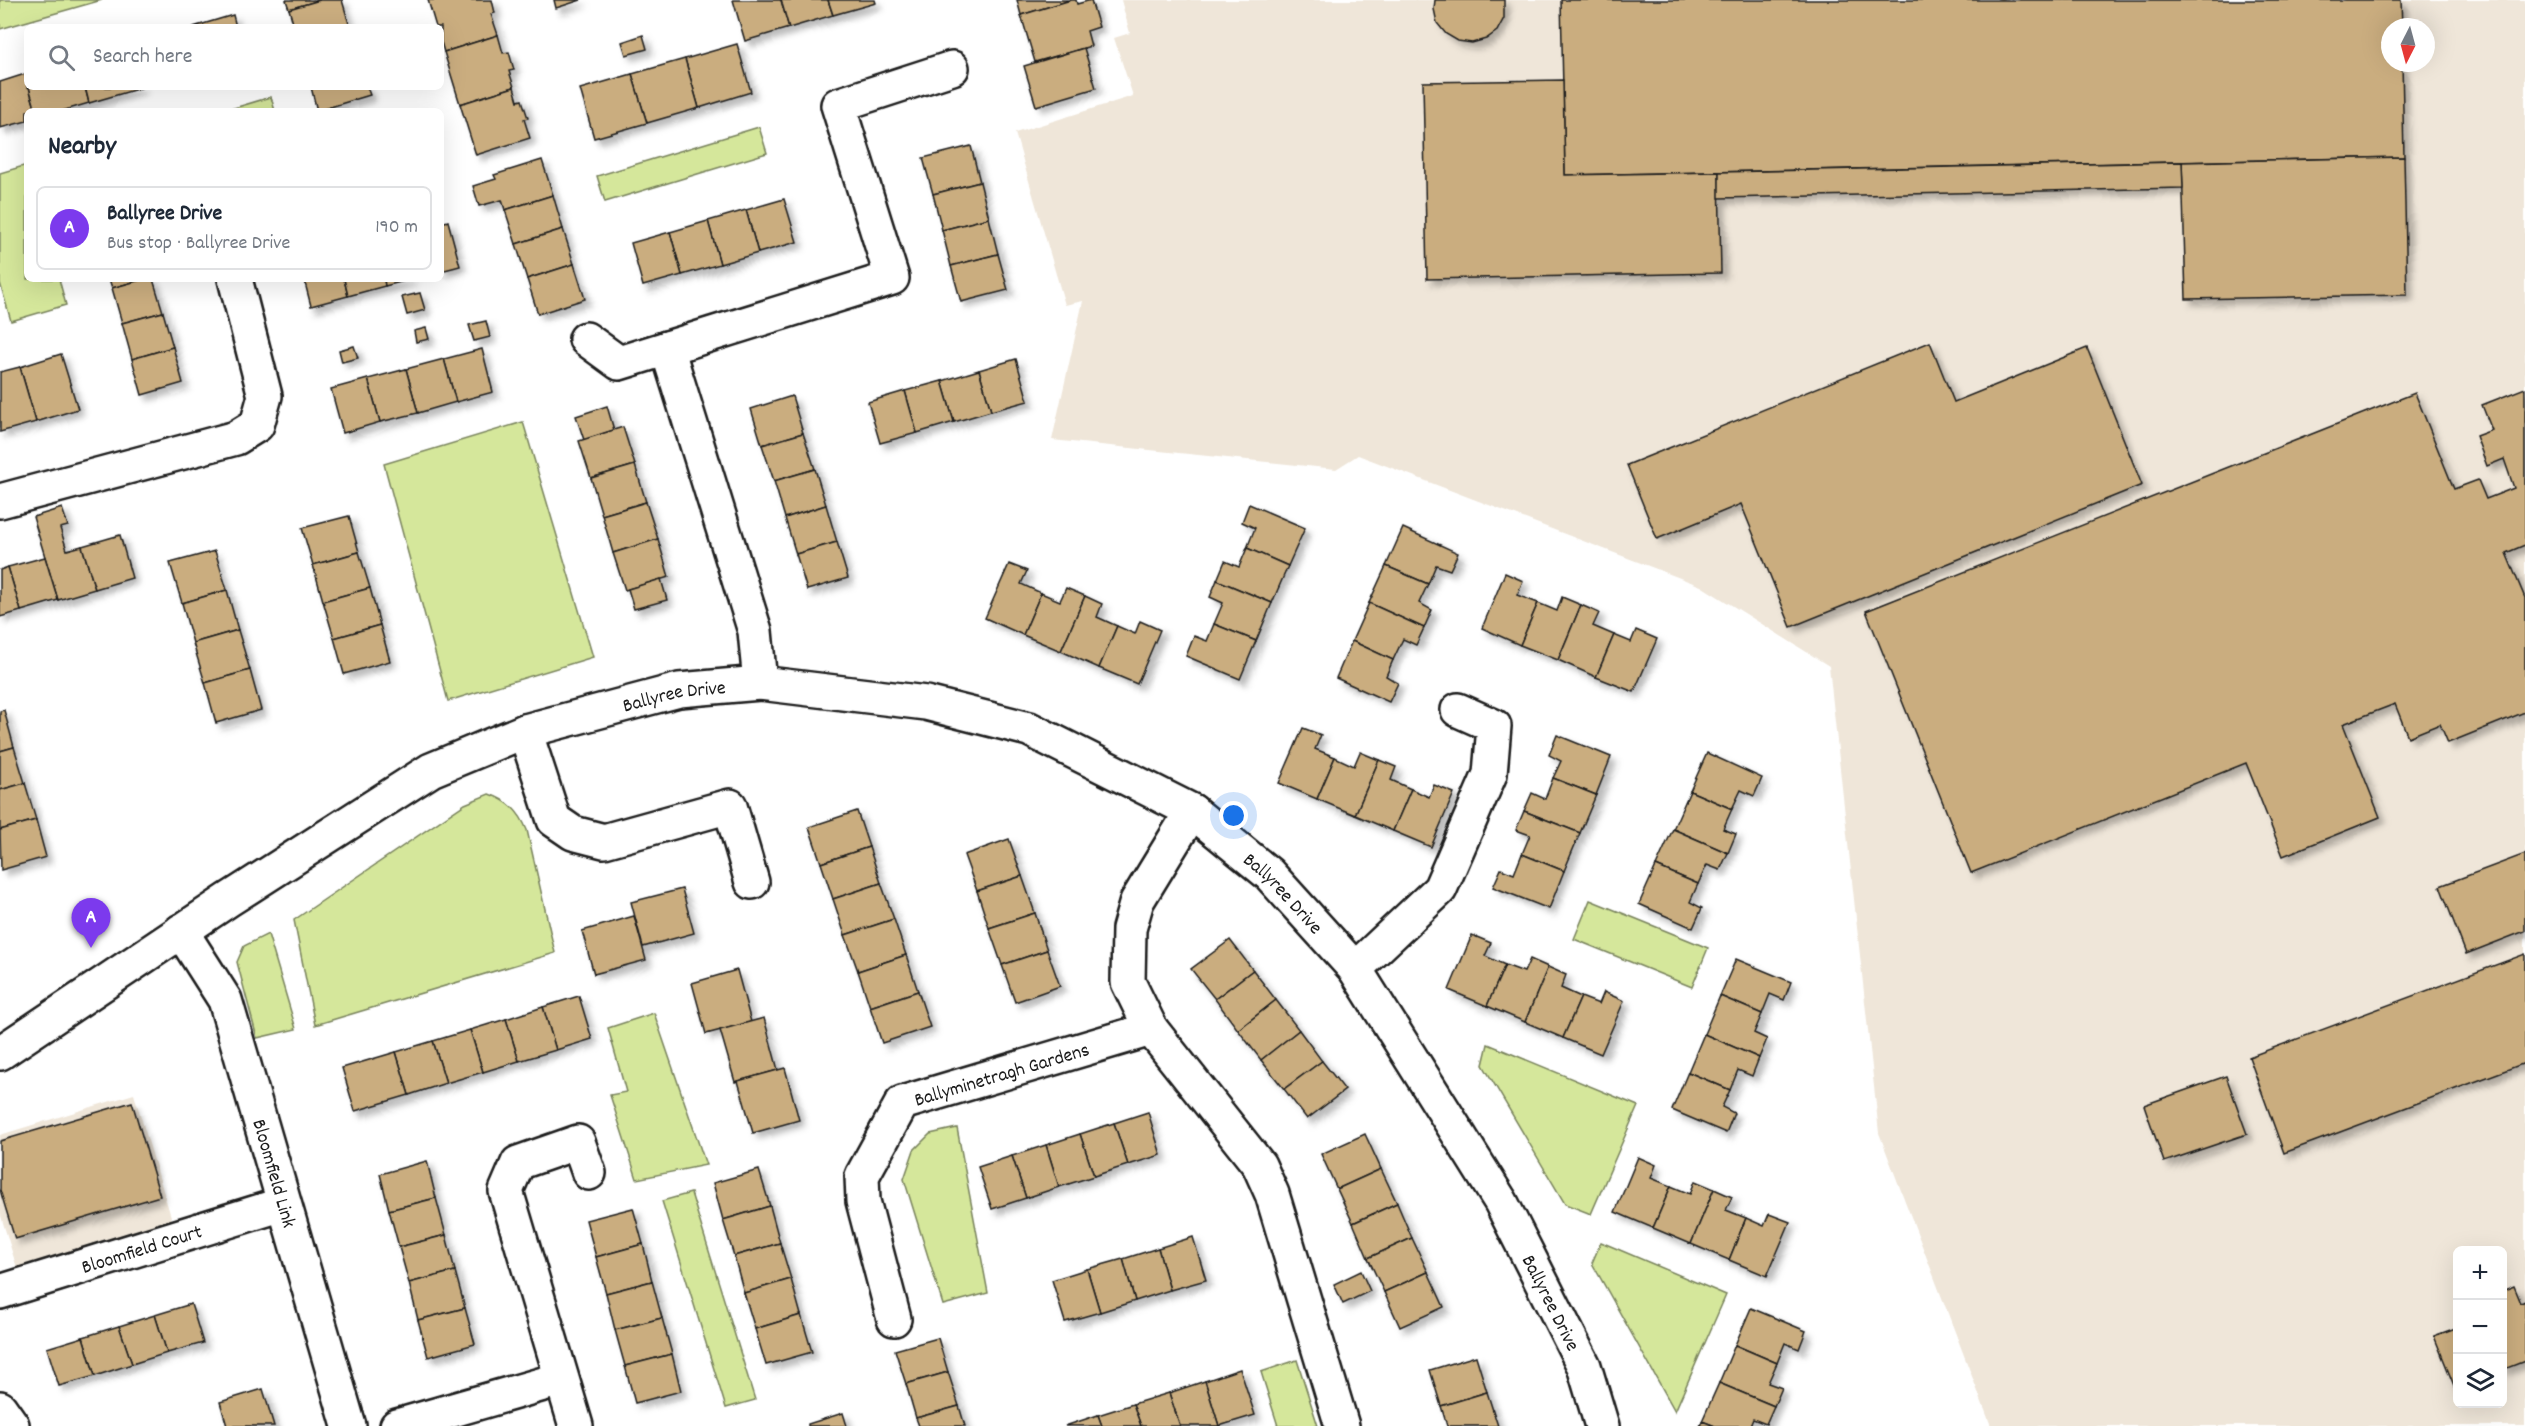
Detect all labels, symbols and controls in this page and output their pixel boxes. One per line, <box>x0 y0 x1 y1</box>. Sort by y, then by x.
north arrow <box>2381 18 2435 72</box>
search box <box>24 24 444 90</box>
icon: search <box>45 41 78 74</box>
text: Search here <box>93 42 192 73</box>
text: Nearby <box>48 129 116 166</box>
text: Ballyree Drive <box>107 199 222 230</box>
text: A <box>64 214 75 242</box>
text: 190 m <box>375 214 418 242</box>
text: Bus stop · Ballyree Drive <box>107 230 290 258</box>
street label: Ballyree Drive <box>620 675 727 721</box>
your location <box>1219 801 1248 830</box>
street label: Ballyree Drive <box>1236 847 1328 942</box>
pin: A <box>72 898 110 948</box>
street label: Ballyminetragh Gardens <box>911 1037 1093 1116</box>
street label: Bloomfield Link <box>243 1116 302 1231</box>
street label: Bloomfield Court <box>78 1219 206 1283</box>
map controls <box>2453 1246 2507 1408</box>
button: + <box>2453 1246 2507 1300</box>
street label: Ballyree Drive <box>1513 1251 1585 1357</box>
button: − <box>2453 1300 2507 1354</box>
button: layers <box>2453 1354 2507 1408</box>

